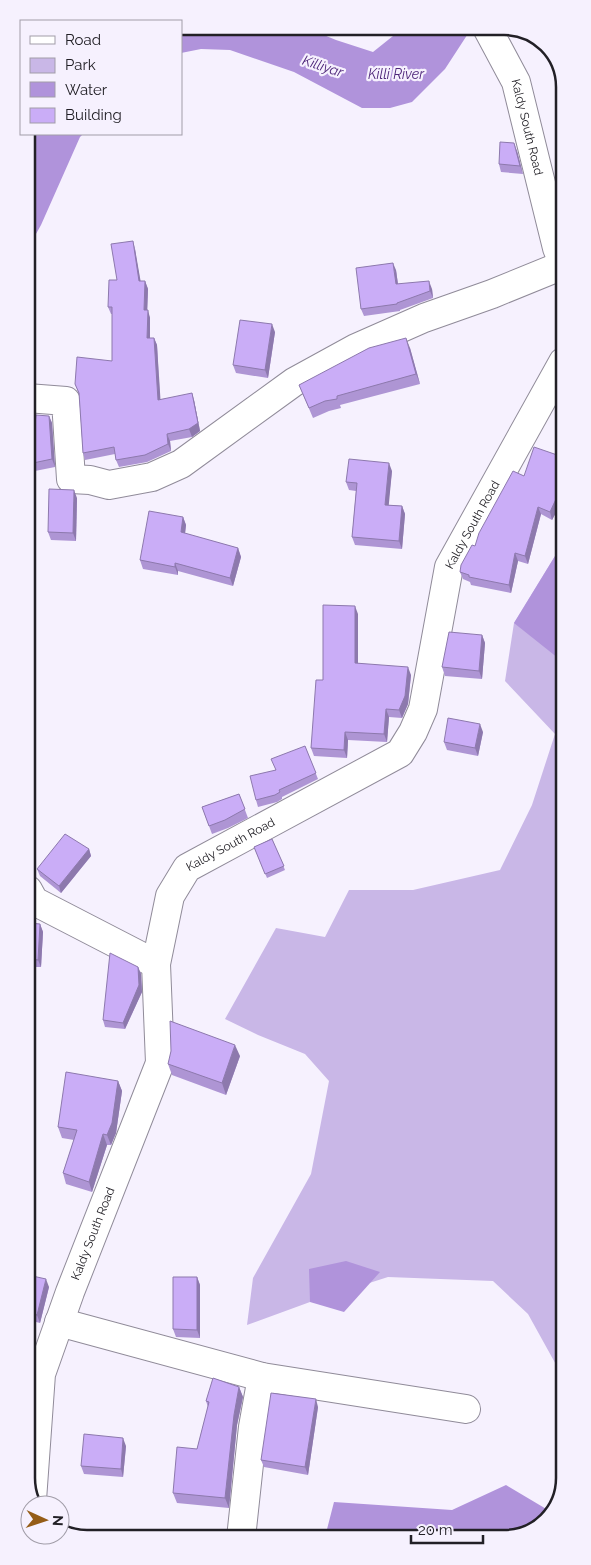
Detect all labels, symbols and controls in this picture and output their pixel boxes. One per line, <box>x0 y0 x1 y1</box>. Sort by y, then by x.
legend <box>20 20 182 135</box>
text: Road <box>65 31 101 49</box>
water label: Killiyar <box>301 52 347 80</box>
text: Park <box>65 56 96 74</box>
water label: Killi River <box>368 66 425 82</box>
street label: Kaldy South Road <box>509 78 546 177</box>
text: Water <box>65 81 108 99</box>
text: Building <box>65 106 122 124</box>
street label: Kaldy South Road <box>442 478 503 571</box>
street label: Kaldy South Road <box>184 815 277 874</box>
street label: Kaldy South Road <box>68 1185 118 1282</box>
north arrow <box>20 1495 70 1545</box>
scale bar <box>411 1512 484 1544</box>
text: N <box>50 1515 66 1526</box>
text: 20 m <box>418 1521 453 1539</box>

